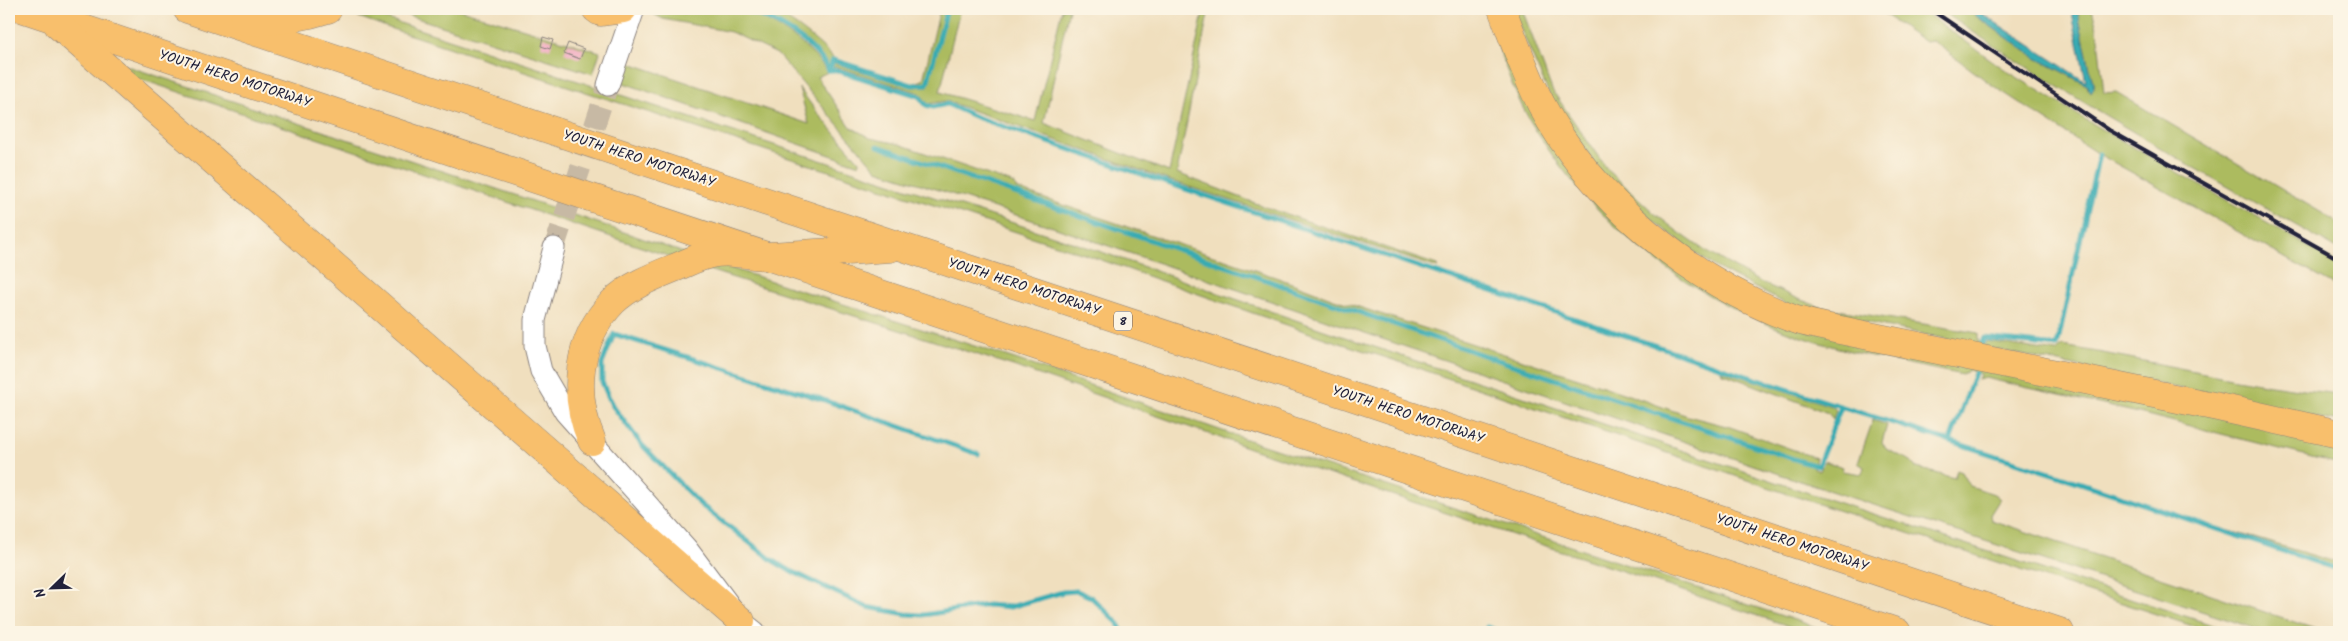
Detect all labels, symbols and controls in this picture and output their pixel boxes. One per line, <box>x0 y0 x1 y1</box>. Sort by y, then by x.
street label: YOUTH HERO MOTORWAY <box>156 44 315 114</box>
street label: YOUTH HERO MOTORWAY <box>560 124 719 194</box>
street label: YOUTH HERO MOTORWAY <box>945 252 1104 322</box>
road number: 8 <box>1114 312 1132 331</box>
street label: YOUTH HERO MOTORWAY <box>1329 380 1488 450</box>
street label: YOUTH HERO MOTORWAY <box>1713 508 1872 578</box>
north arrow <box>28 564 78 614</box>
text: N <box>29 584 53 601</box>

